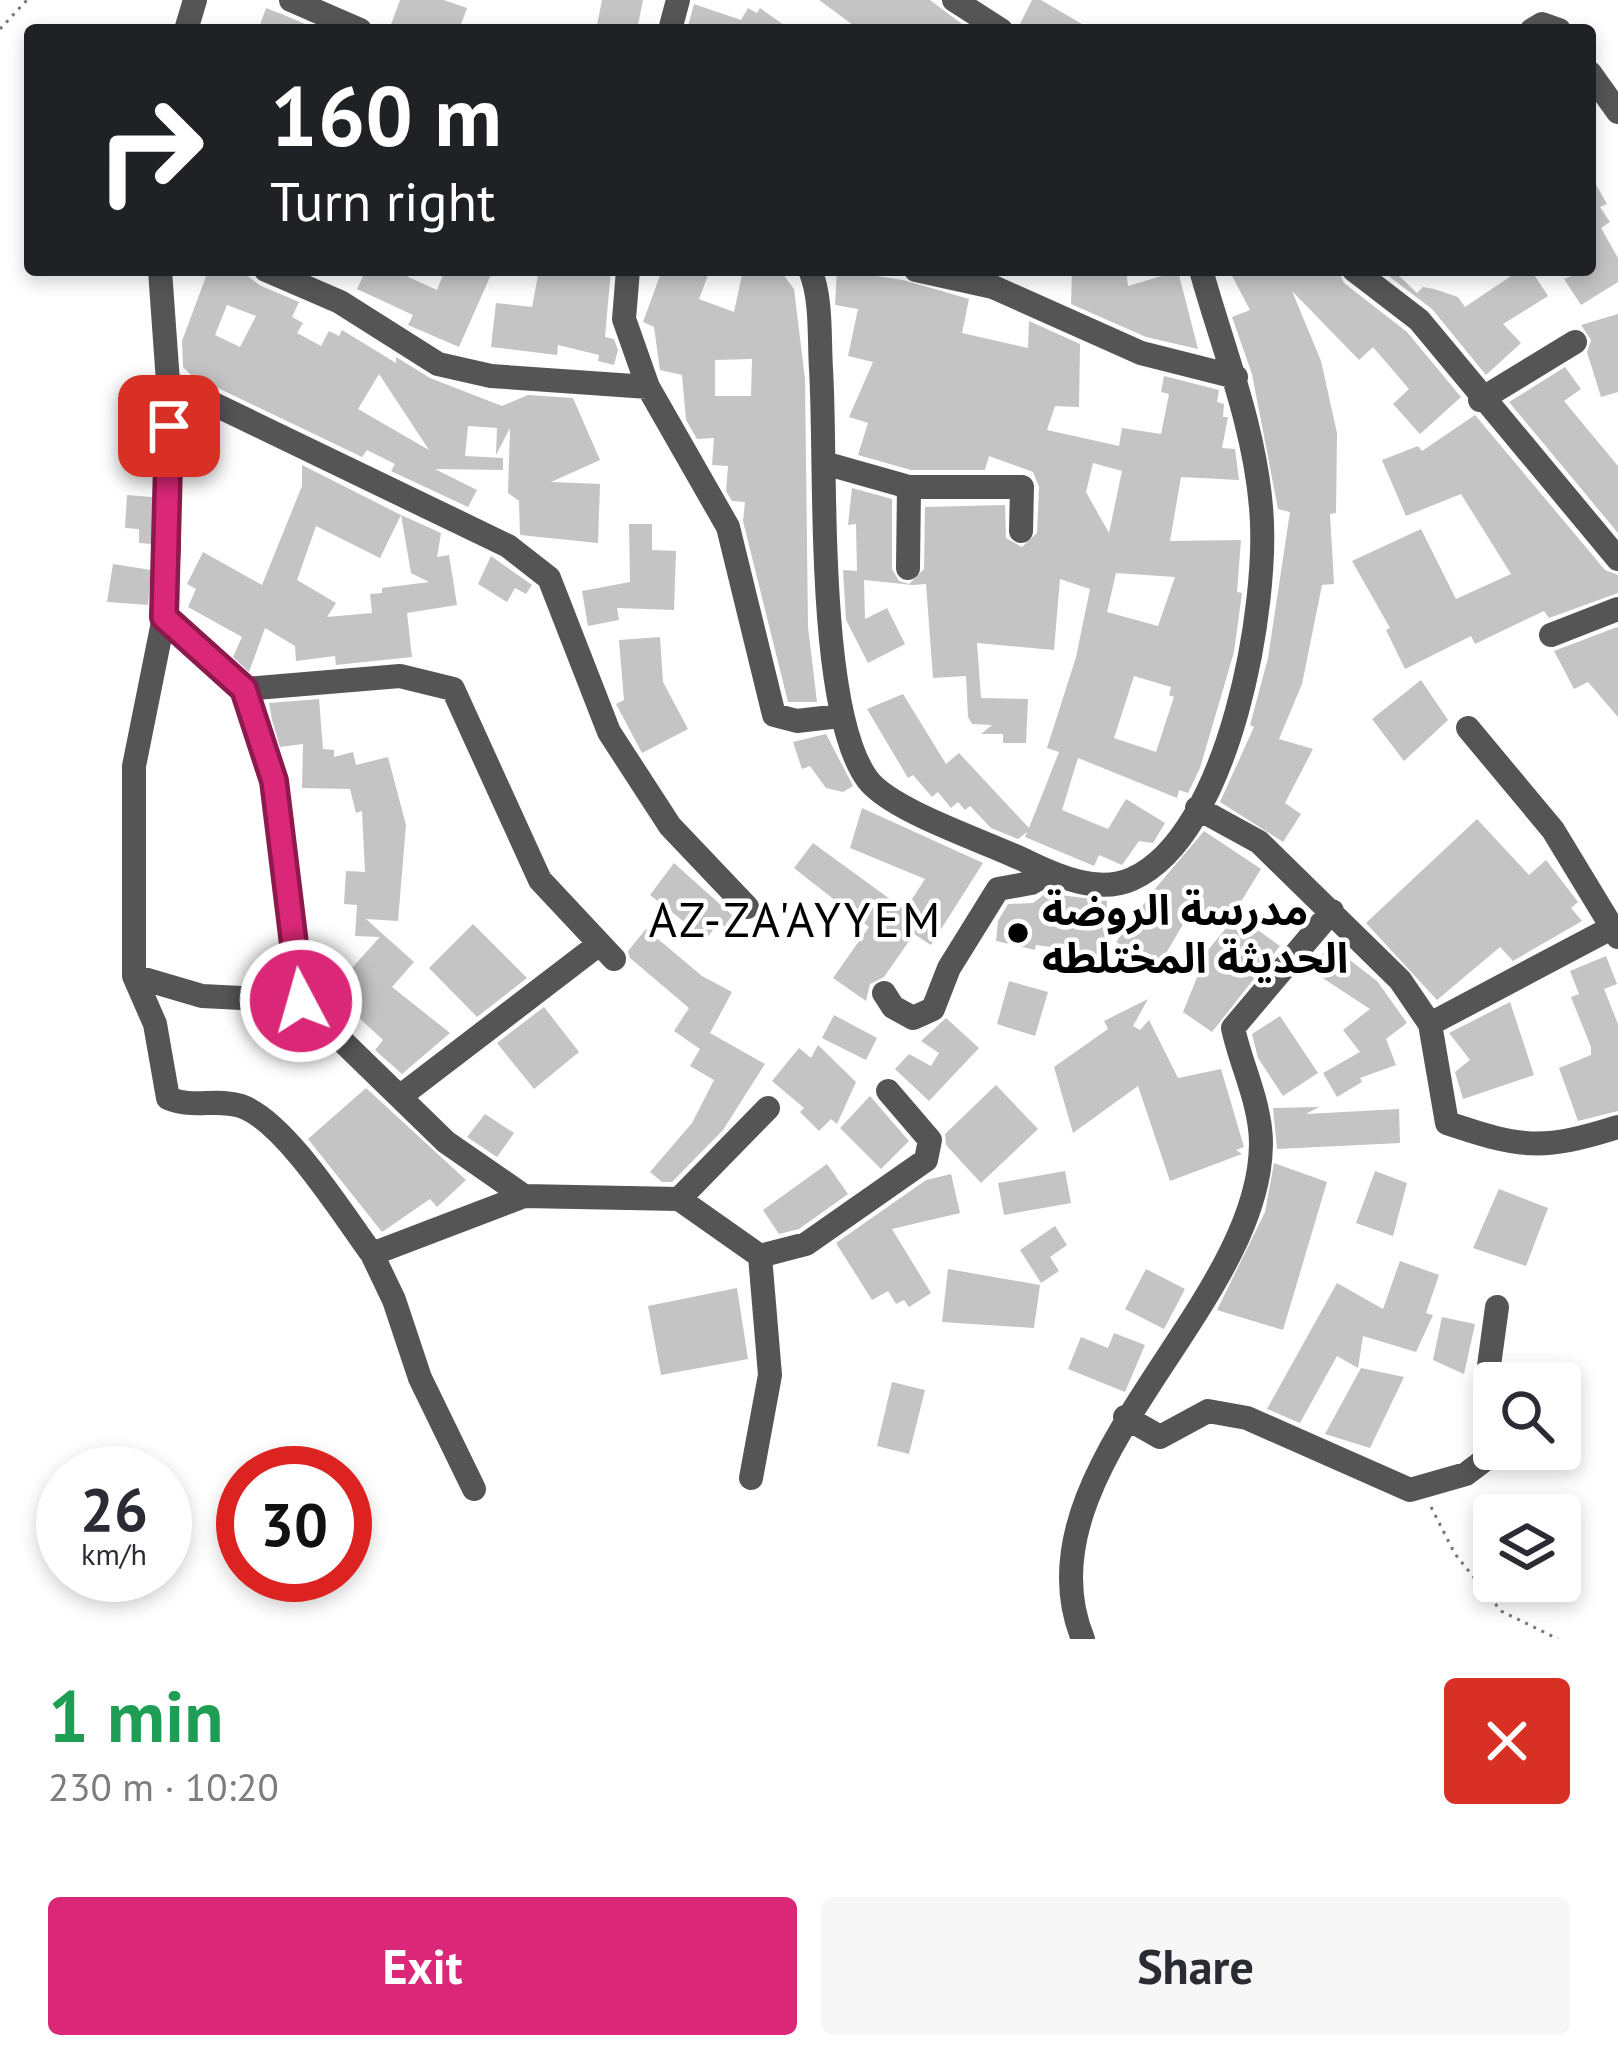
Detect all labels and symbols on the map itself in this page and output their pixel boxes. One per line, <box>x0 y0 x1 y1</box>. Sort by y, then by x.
pin <box>118 375 220 477</box>
place label: مدرسة الروضة الحديثة المختلطه <box>1042 882 1348 985</box>
district label: AZ-ZA'AYYEM <box>649 888 943 950</box>
marker: مدرسة الروضة الحديثة المختلطه <box>1005 920 1031 946</box>
position arrow <box>238 938 364 1064</box>
speed limit sign: 30 <box>216 1446 372 1602</box>

